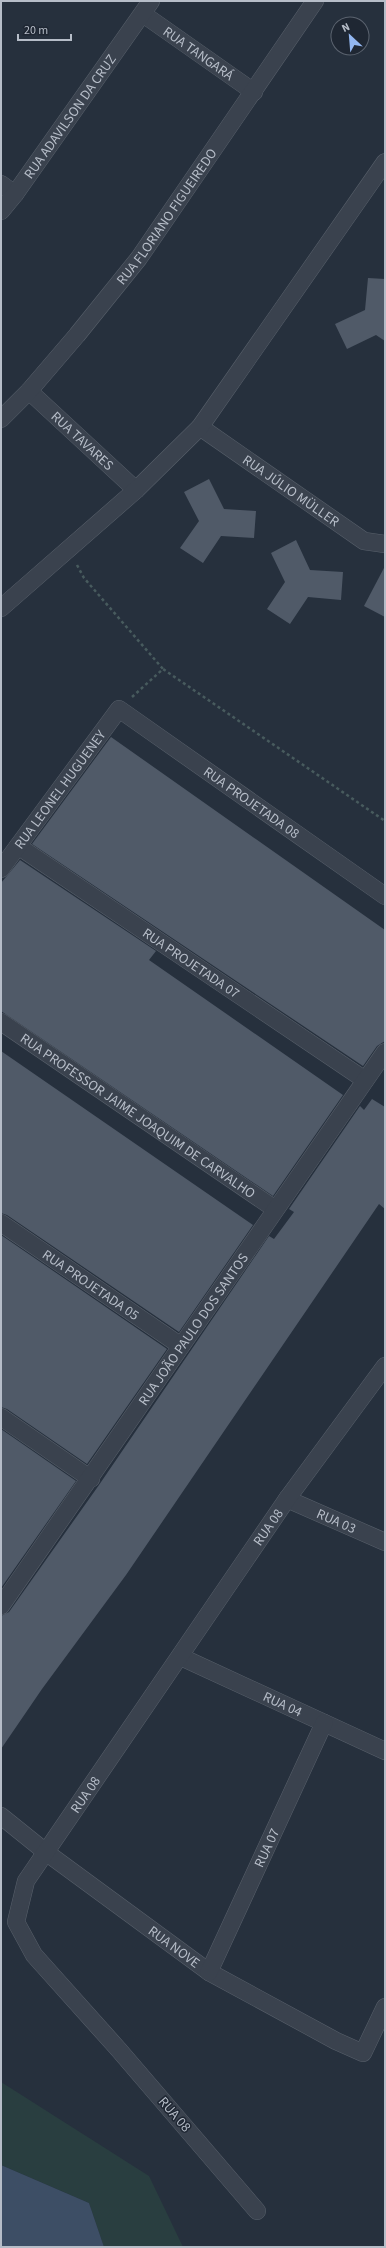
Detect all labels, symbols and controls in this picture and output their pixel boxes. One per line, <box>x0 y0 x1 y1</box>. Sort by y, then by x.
scale bar <box>18 16 71 42</box>
north arrow <box>330 16 370 56</box>
text: N <box>339 19 352 36</box>
text: 20 m <box>24 22 48 39</box>
street label: RUA TANGARÁ <box>159 22 238 86</box>
street label: RUA ADAVILSON DA CRUZ <box>20 51 121 183</box>
street label: RUA FLORIANO FIGUEIREDO <box>112 145 222 290</box>
street label: RUA TAVARES <box>46 407 118 475</box>
street label: RUA JÚLIO MÜLLER <box>238 450 343 532</box>
street label: RUA LEONEL HUGUENEY <box>10 726 111 853</box>
street label: RUA PROJETADA 08 <box>199 762 303 844</box>
street label: RUA PROJETADA 07 <box>138 924 243 1004</box>
street label: RUA PROFESSOR JAIME JOAQUIM DE CARVALHO <box>16 1029 259 1204</box>
street label: RUA PROJETADA 05 <box>38 1245 143 1326</box>
street label: RUA JOÃO PAULO DOS SANTOS <box>134 1249 254 1410</box>
street label: RUA 03 <box>313 1504 359 1539</box>
street label: RUA 08 <box>249 1505 289 1550</box>
street label: RUA 04 <box>259 1687 305 1722</box>
street label: RUA 08 <box>66 1772 106 1818</box>
street label: RUA 07 <box>250 1825 285 1871</box>
street label: RUA NOVE <box>144 1921 204 1973</box>
street label: RUA 08 <box>153 2093 195 2137</box>

